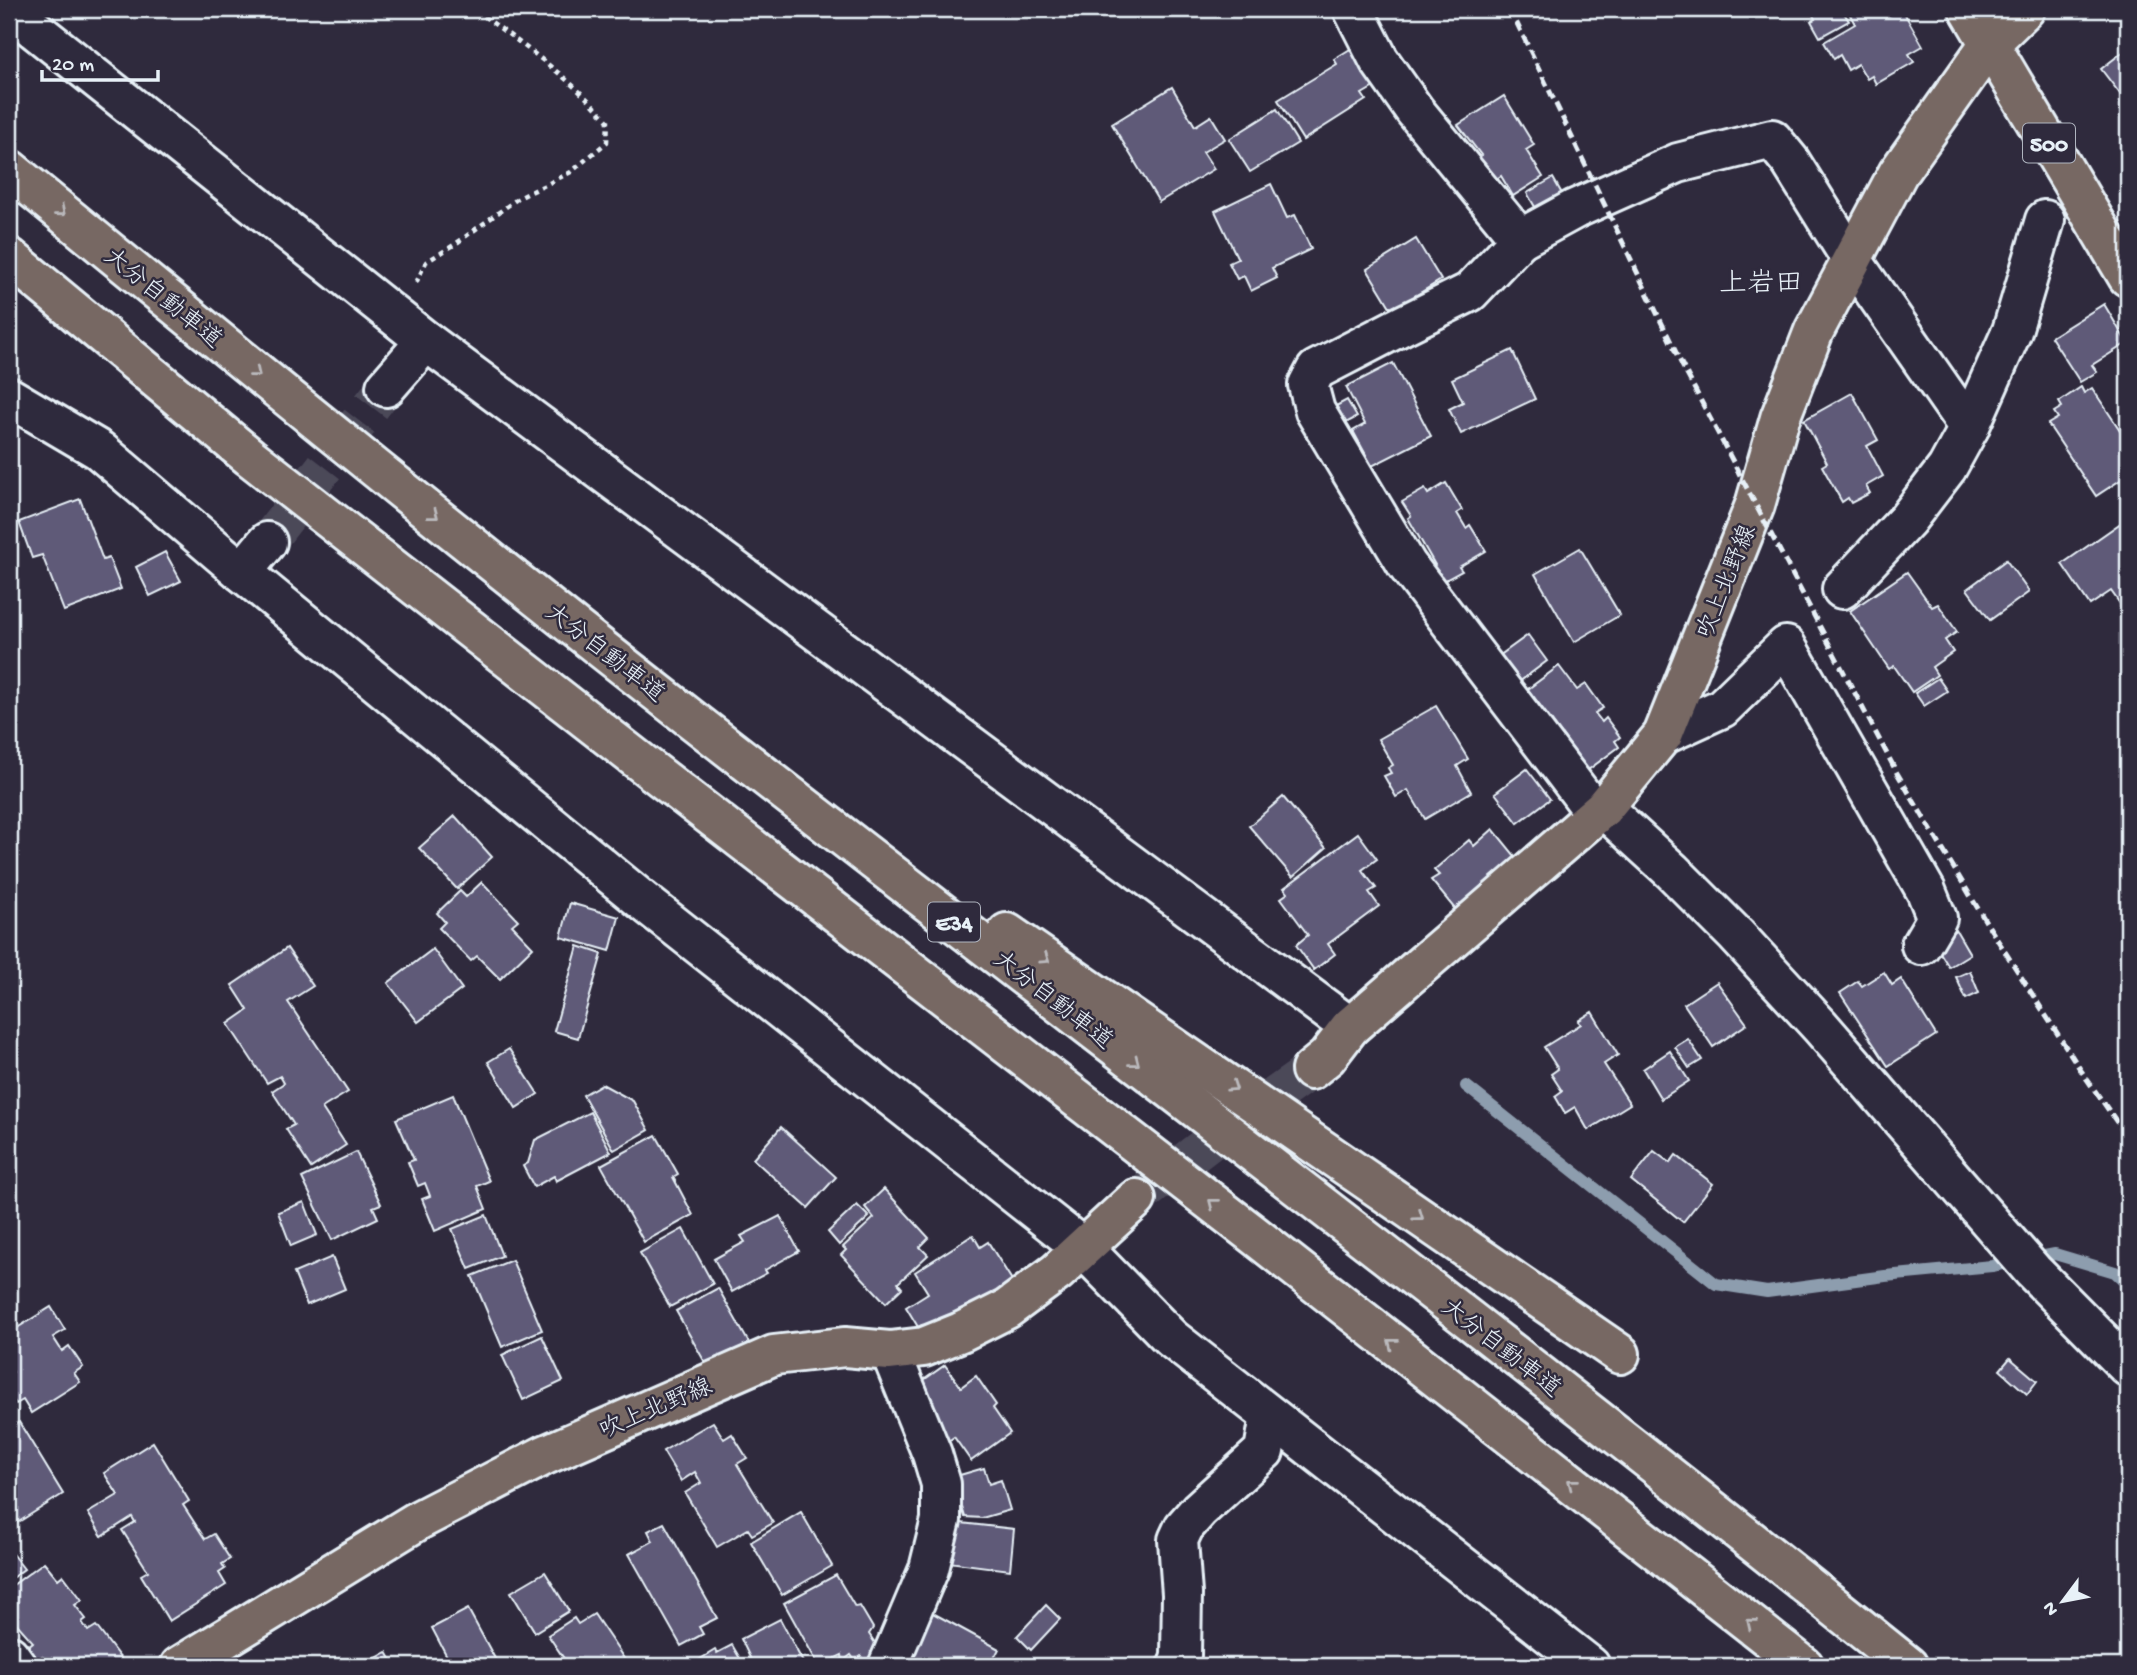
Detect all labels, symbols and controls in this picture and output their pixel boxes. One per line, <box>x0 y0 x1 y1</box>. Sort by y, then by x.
scale bar <box>42 38 158 82</box>
text: 20 m <box>52 54 94 79</box>
road number: 500 <box>2023 124 2075 162</box>
one-way arrow <box>54 204 66 217</box>
street label: 大分自動車道 <box>97 242 228 356</box>
district label: 上岩田 <box>1719 268 1803 302</box>
one-way arrow <box>248 364 261 377</box>
one-way arrow <box>426 506 438 519</box>
street label: 吹上北野線 <box>1691 521 1764 643</box>
street label: 大分自動車道 <box>538 598 670 711</box>
road number: E34 <box>928 903 980 942</box>
street label: 大分自動車道 <box>986 945 1118 1058</box>
one-way arrow <box>1037 950 1050 963</box>
one-way arrow <box>1127 1053 1139 1066</box>
one-way arrow <box>1225 1078 1238 1091</box>
one-way arrow <box>1208 1199 1221 1212</box>
one-way arrow <box>1411 1208 1424 1220</box>
street label: 大分自動車道 <box>1434 1293 1566 1406</box>
one-way arrow <box>1388 1338 1400 1351</box>
street label: 吹上北野線 <box>595 1373 717 1447</box>
one-way arrow <box>1567 1478 1579 1491</box>
north arrow <box>2028 1566 2098 1636</box>
text: N <box>2039 1597 2065 1620</box>
one-way arrow <box>1746 1619 1759 1631</box>

